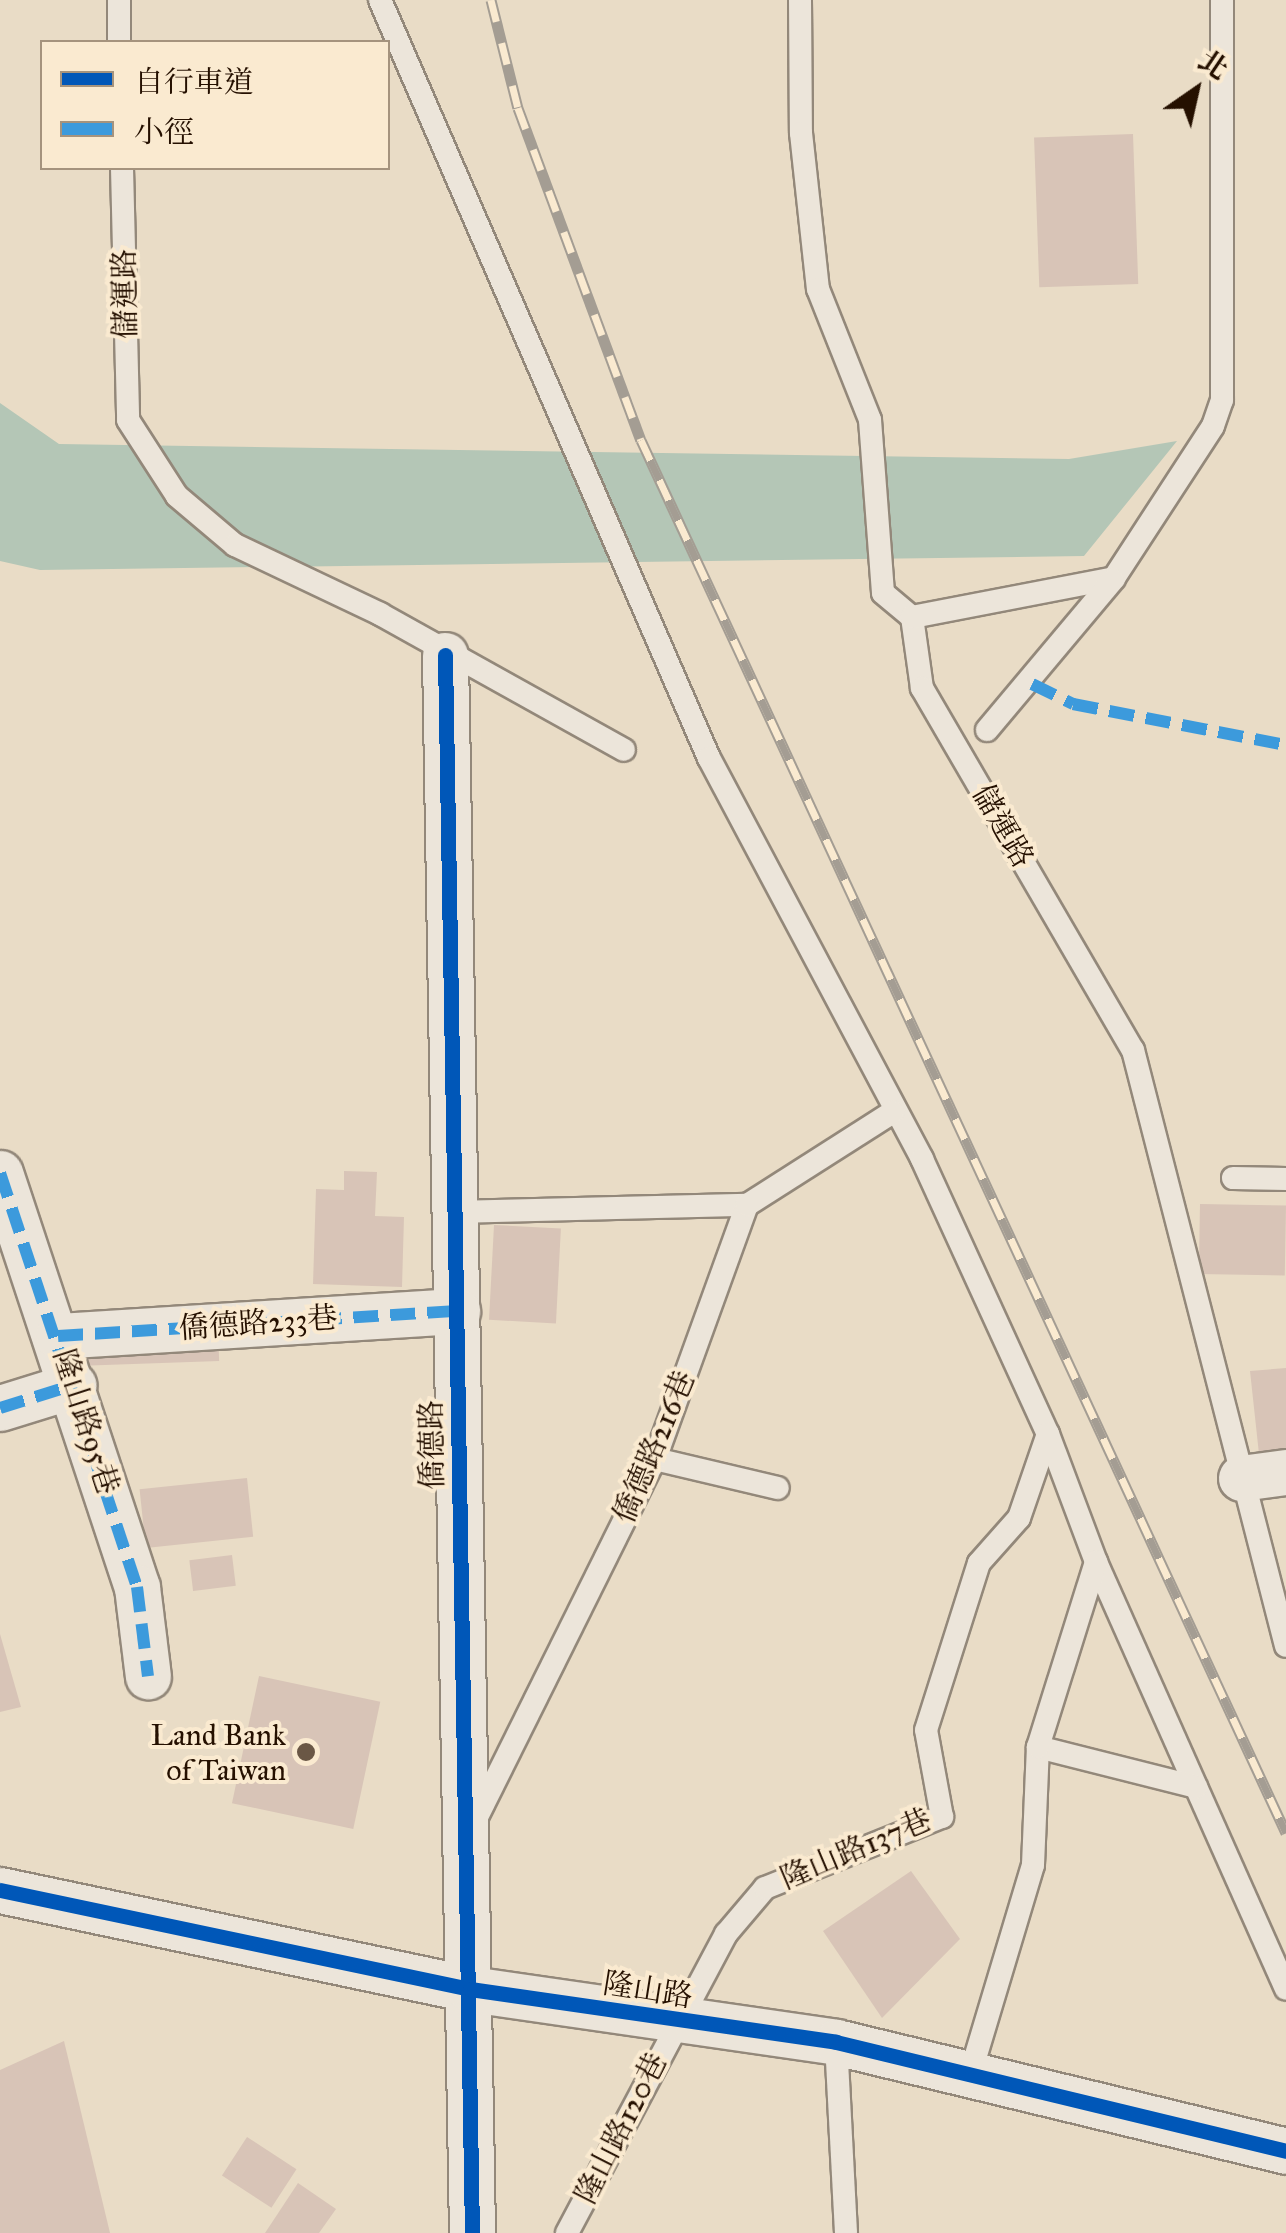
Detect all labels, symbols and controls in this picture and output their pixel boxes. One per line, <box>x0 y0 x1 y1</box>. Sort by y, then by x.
legend <box>40 40 390 170</box>
north arrow <box>1146 40 1246 140</box>
text: 北 <box>1192 42 1234 87</box>
text: 自行車道 <box>134 64 254 100</box>
text: 小徑 <box>134 114 194 150</box>
street label: 儲運路 <box>106 249 144 339</box>
street label: 儲運路 <box>965 778 1041 874</box>
street label: 僑德路233巷 <box>178 1300 338 1346</box>
street label: 隆山路95巷 <box>46 1345 126 1499</box>
street label: 僑德路216巷 <box>606 1365 702 1529</box>
street label: 僑德路 <box>413 1400 451 1490</box>
place label: Land Bank of Taiwan <box>151 1717 286 1788</box>
marker: Land Bank of Taiwan <box>295 1741 317 1763</box>
street label: 隆山路137巷 <box>775 1801 937 1897</box>
street label: 隆山路 <box>601 1965 695 2015</box>
street label: 隆山路120巷 <box>568 2047 674 2209</box>

